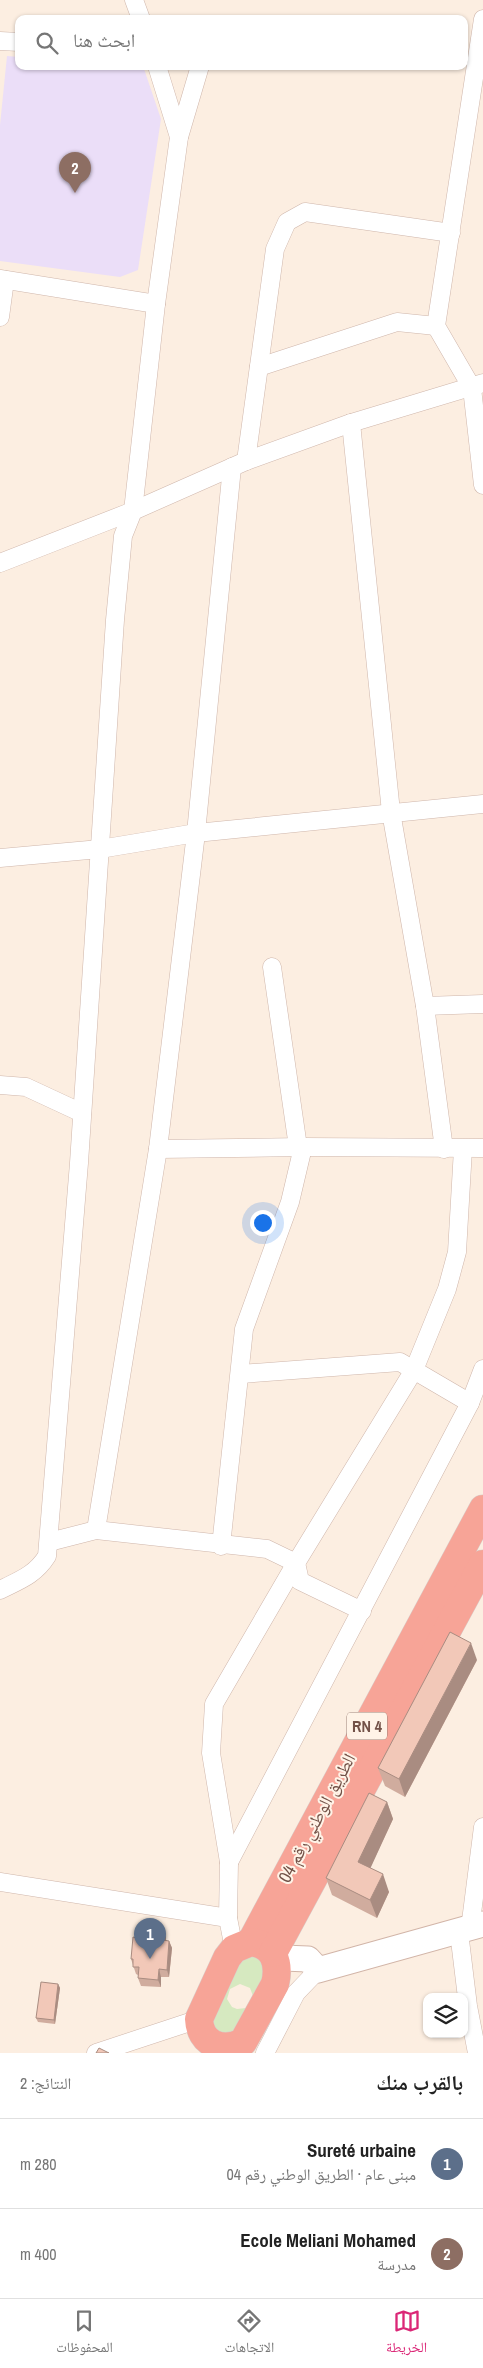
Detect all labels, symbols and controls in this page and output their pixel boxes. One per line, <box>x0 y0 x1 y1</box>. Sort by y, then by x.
search box <box>15 15 468 70</box>
text: ابحث هنا <box>73 27 135 53</box>
icon: search <box>33 29 61 57</box>
pin: 2 <box>59 152 91 193</box>
your location <box>250 1210 276 1236</box>
road number: RN 4 <box>347 1712 387 1740</box>
street label: الطريق الوطني رقم 04 <box>272 1749 363 1888</box>
pin: 1 <box>134 1918 166 1959</box>
map controls <box>423 1993 468 2038</box>
button: layers <box>423 1993 468 2038</box>
text: بالقرب منك <box>376 2068 463 2097</box>
text: النتائج: 2 <box>20 2072 71 2094</box>
text: Sureté urbaine <box>307 2137 416 2163</box>
text: 280 m <box>20 2153 56 2175</box>
text: 1 <box>443 2153 451 2175</box>
text: مبنى عام · الطريق الوطني رقم 04 <box>227 2163 416 2185</box>
text: Ecole Meliani Mohamed <box>240 2227 416 2253</box>
text: 400 m <box>20 2243 56 2265</box>
text: 2 <box>443 2243 451 2265</box>
text: مدرسة <box>377 2253 416 2275</box>
tab: المحفوظات <box>56 2307 113 2361</box>
tab: الاتجاهات <box>225 2307 274 2361</box>
tab: الخريطة <box>386 2307 427 2361</box>

